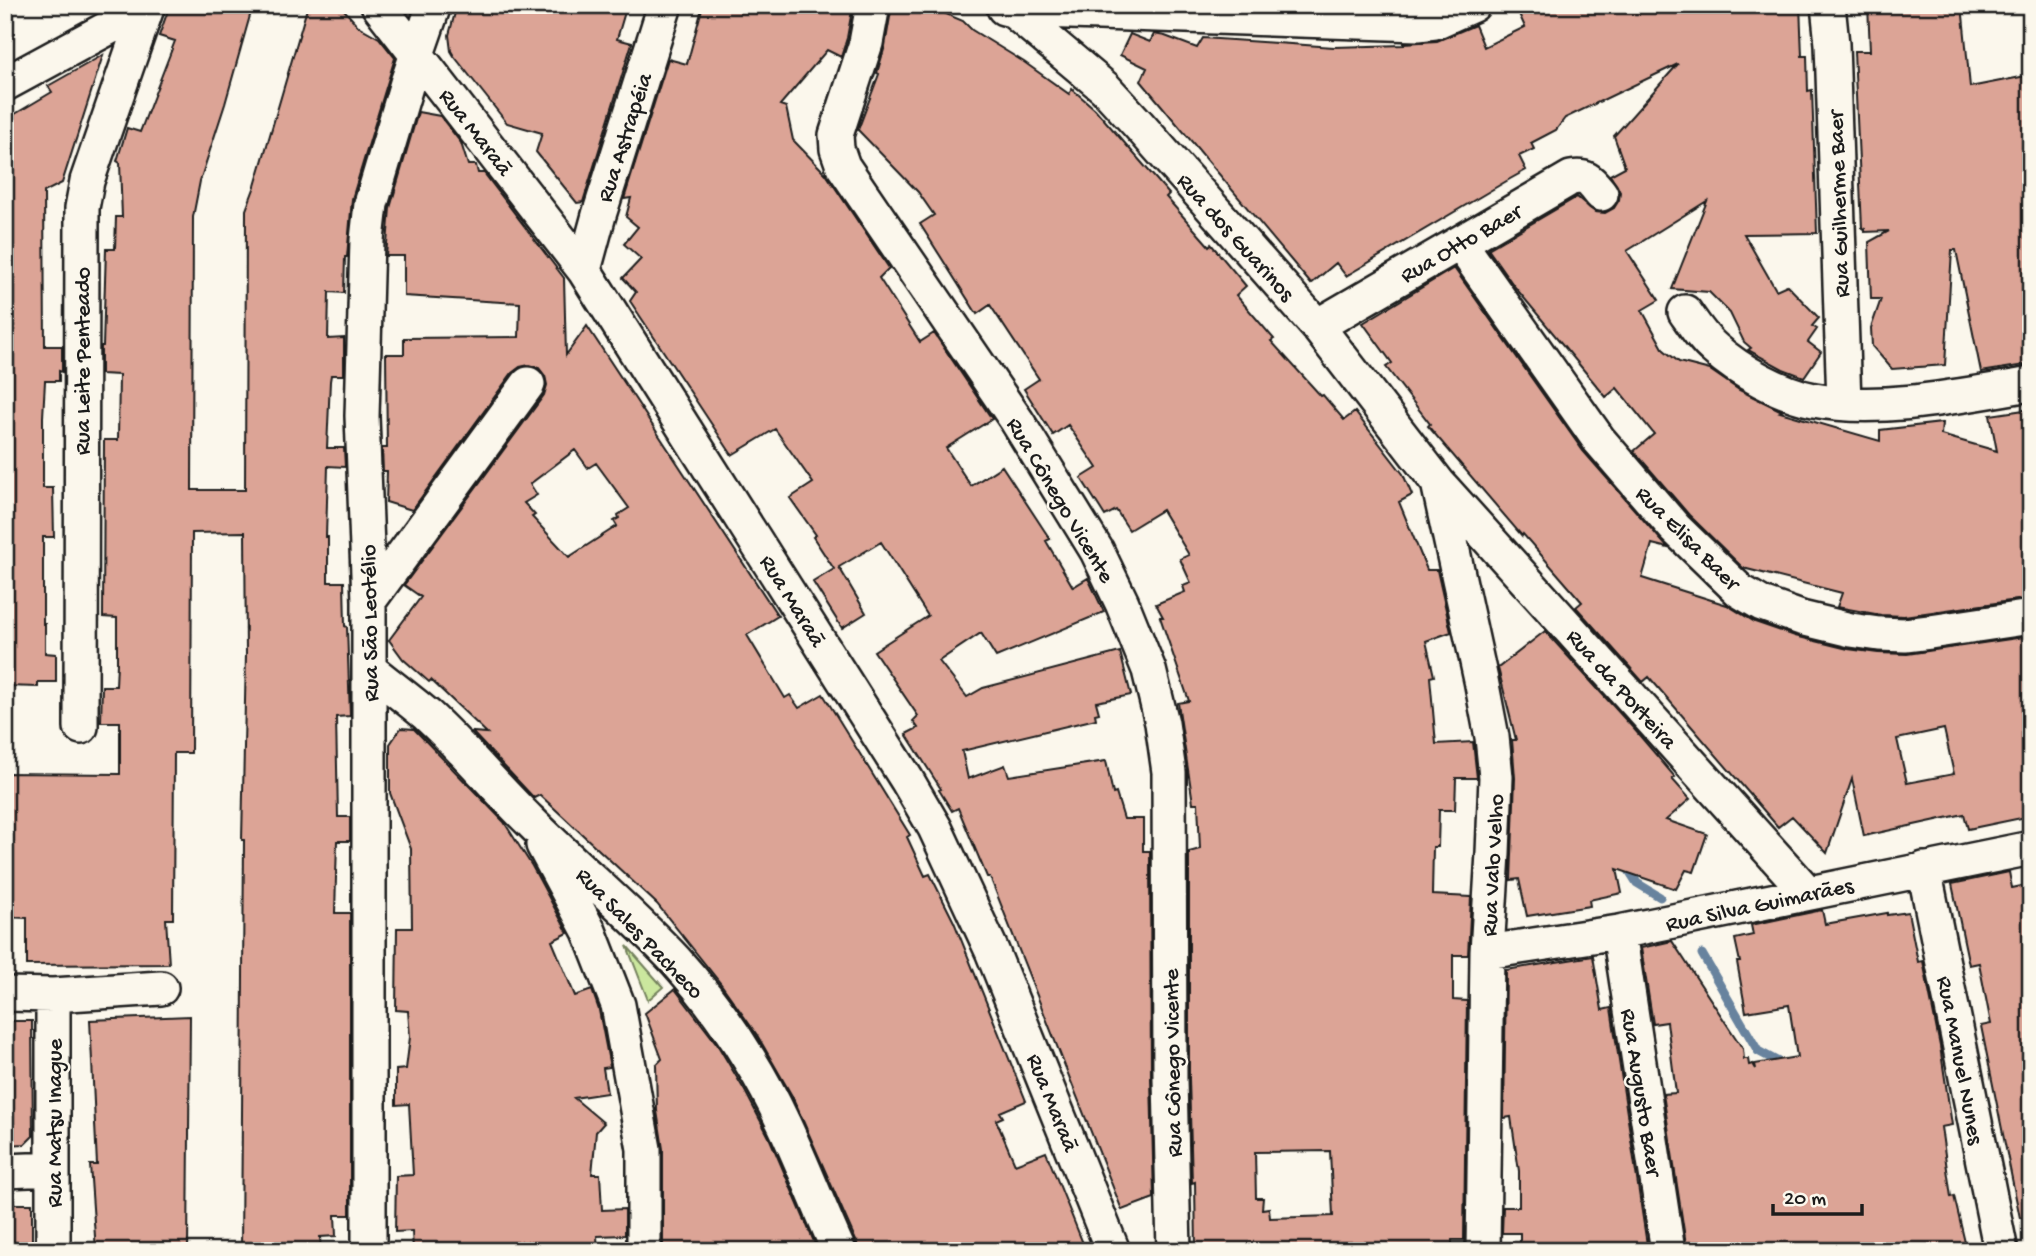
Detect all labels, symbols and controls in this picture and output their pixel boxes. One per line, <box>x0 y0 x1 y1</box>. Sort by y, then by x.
street label: Rua Astrapéia <box>593 69 660 206</box>
street label: Rua Maraã <box>432 84 517 183</box>
street label: Rua Guilherme Baer <box>1824 108 1857 298</box>
street label: Rua dos Guarinos <box>1170 169 1299 308</box>
street label: Rua Otto Baer <box>1396 199 1529 291</box>
street label: Rua Leite Penteado <box>71 267 98 455</box>
street label: Rua Cônego Vicente <box>999 413 1120 589</box>
street label: Rua Elisa Baer <box>1629 482 1746 599</box>
street label: Rua São Leotélio <box>357 544 386 702</box>
street label: Rua Maraã <box>752 551 831 654</box>
street label: Rua da Porteira <box>1559 625 1682 757</box>
street label: Rua Valo Velho <box>1477 793 1512 937</box>
street label: Rua Sales Pacheco <box>569 863 708 1006</box>
street label: Rua Silva Guimarães <box>1664 873 1856 939</box>
street label: Rua Cônego Vicente <box>1159 967 1190 1157</box>
street label: Rua Manuel Nunes <box>1929 974 1988 1148</box>
street label: Rua Augusto Baer <box>1613 1007 1666 1180</box>
street label: Rua Matsu Inague <box>43 1037 70 1207</box>
street label: Rua Maraã <box>1019 1050 1083 1157</box>
scale bar <box>1773 1172 1863 1216</box>
text: 20 m <box>1784 1188 1826 1213</box>

